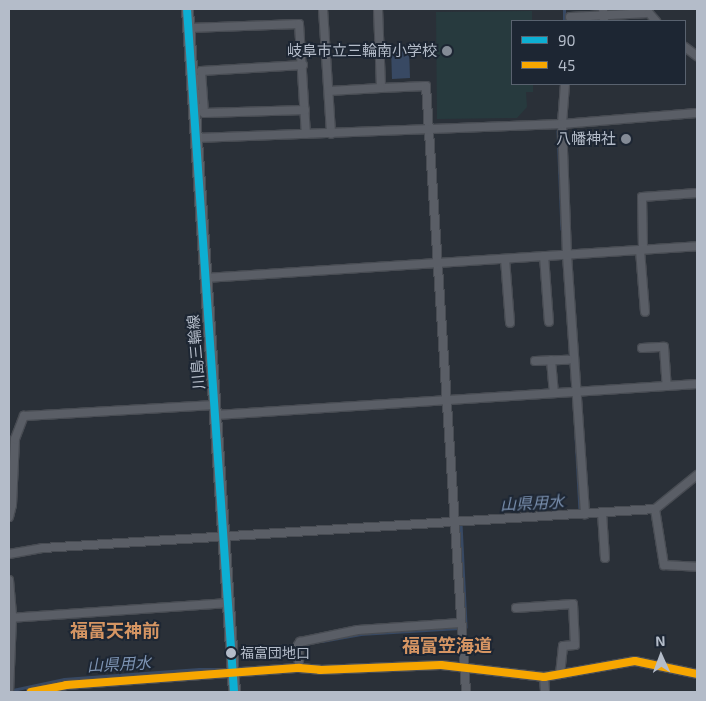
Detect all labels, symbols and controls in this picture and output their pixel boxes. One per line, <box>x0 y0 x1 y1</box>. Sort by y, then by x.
legend <box>511 20 686 85</box>
text: 90 <box>558 31 576 49</box>
place label: 岐阜市立三輪南小学校 <box>287 42 437 60</box>
marker: 岐阜市立三輪南小学校 <box>441 45 453 57</box>
text: 45 <box>558 56 575 74</box>
place label: 八幡神社 <box>556 130 616 148</box>
marker: 八幡神社 <box>620 133 632 145</box>
street label: 川島三輪線 <box>184 314 208 390</box>
water label: 山県用水 <box>500 492 564 514</box>
district label: 福富天神前 <box>70 619 160 641</box>
north arrow <box>636 631 686 681</box>
text: N <box>655 632 666 649</box>
district label: 福富笠海道 <box>402 634 492 656</box>
place label: 福富団地口 <box>240 645 310 661</box>
marker: 福富団地口 <box>226 648 236 658</box>
water label: 山県用水 <box>87 653 151 675</box>

